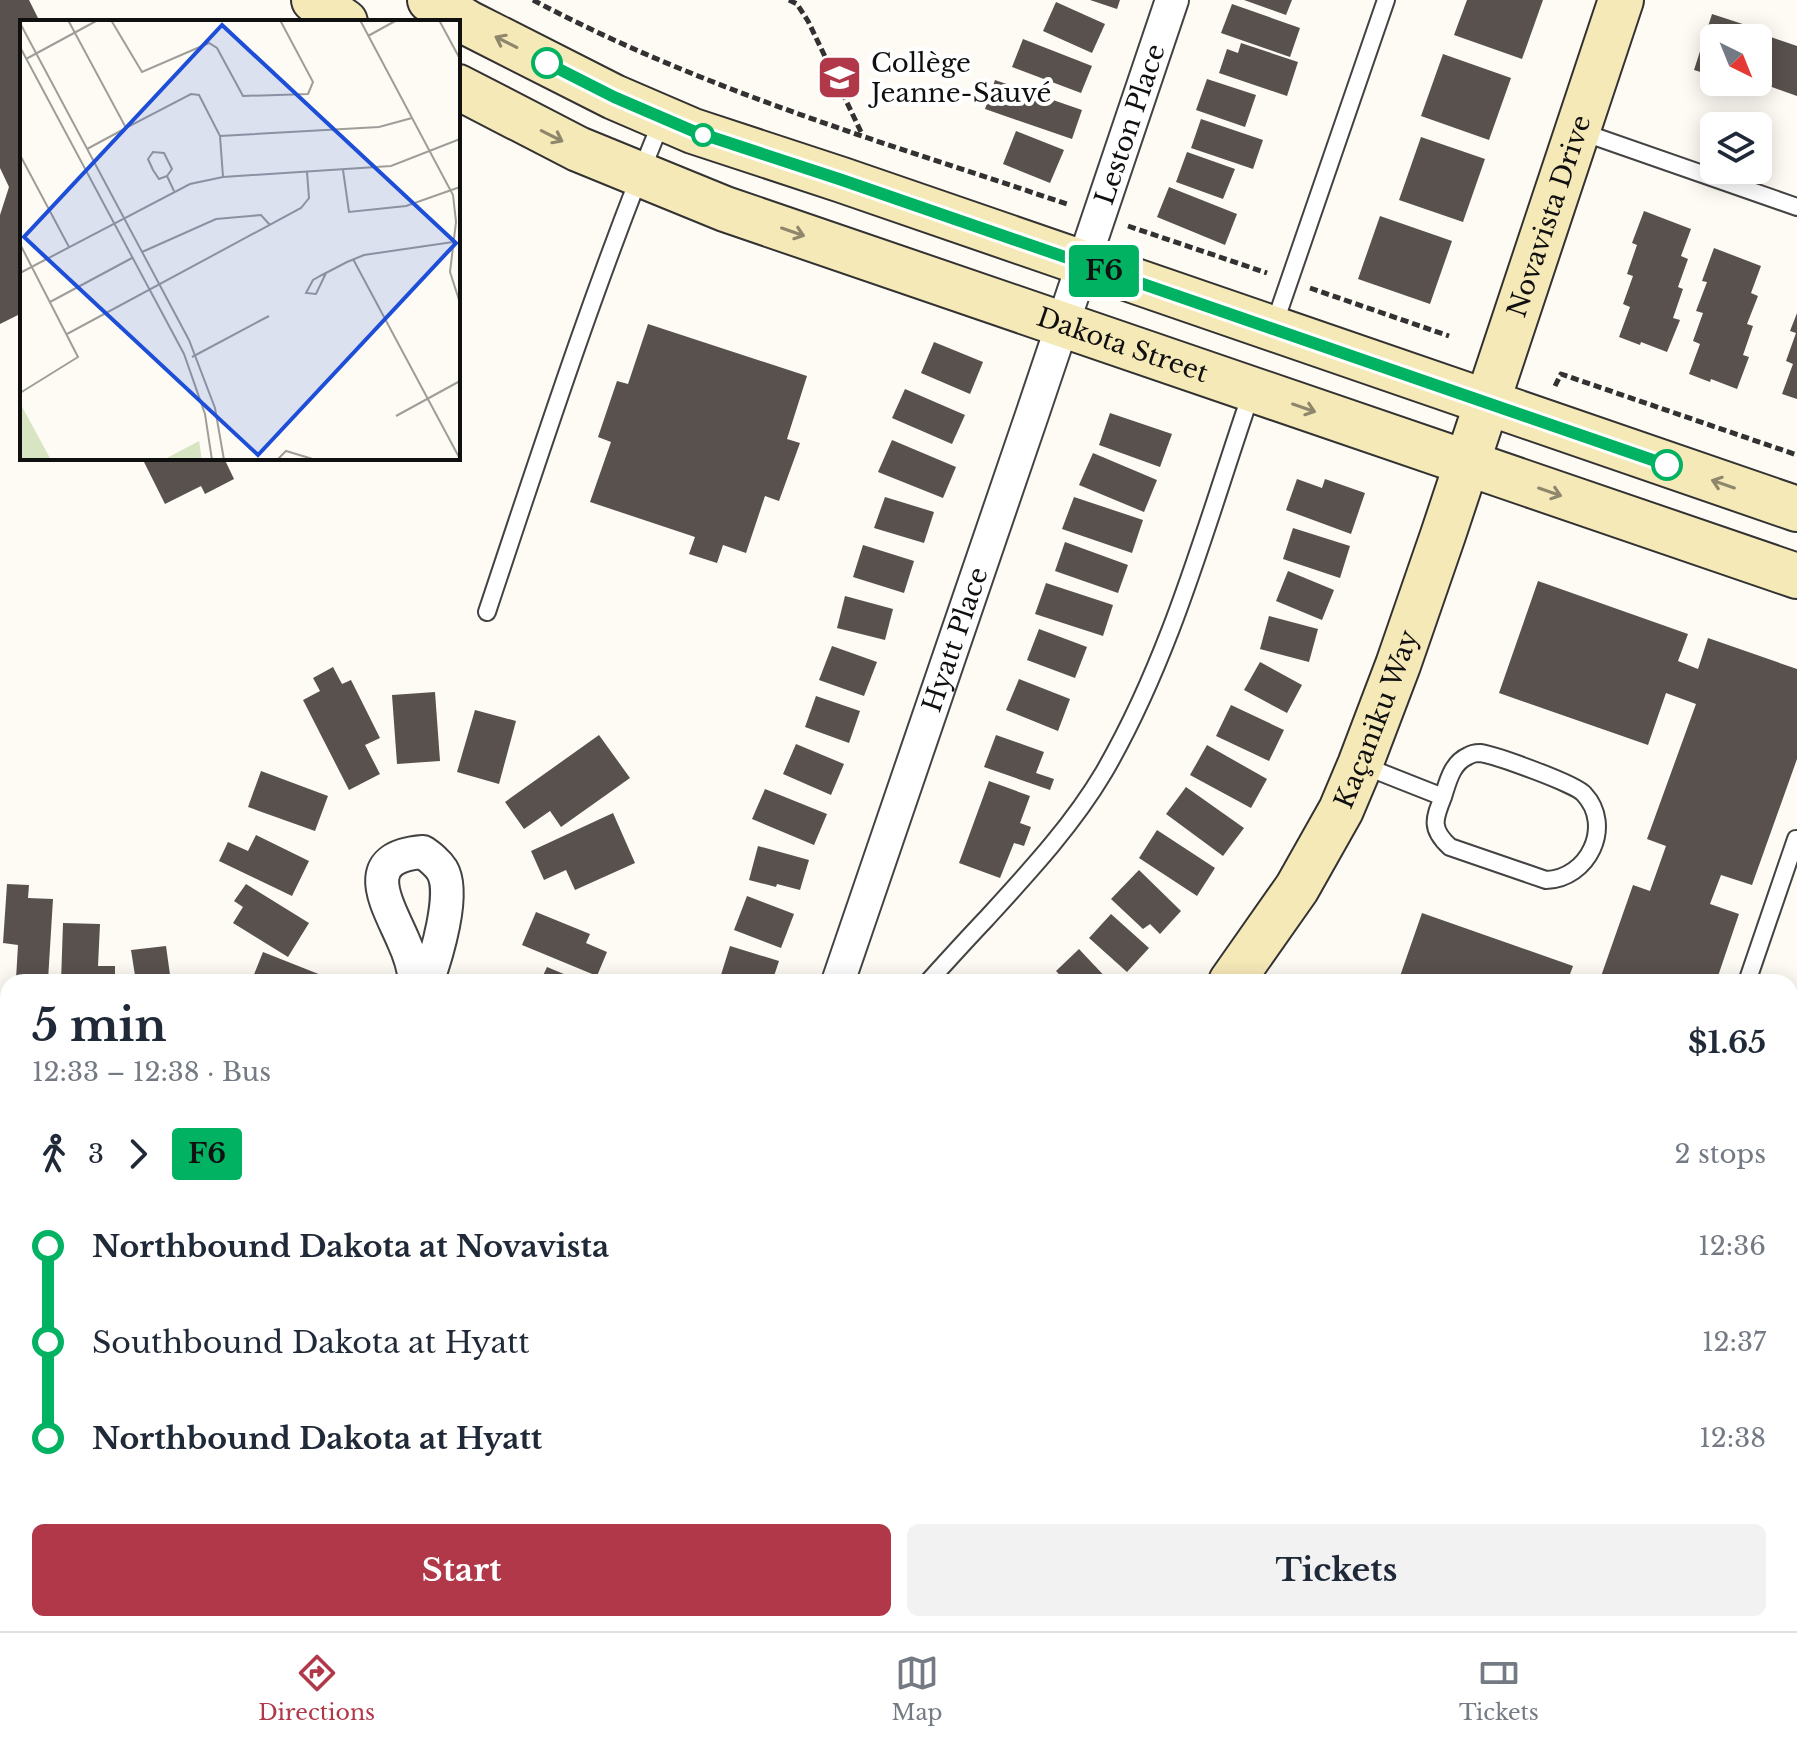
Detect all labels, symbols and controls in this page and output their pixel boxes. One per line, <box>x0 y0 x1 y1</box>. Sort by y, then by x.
inset map <box>20 20 460 460</box>
north arrow <box>1700 24 1772 96</box>
map controls <box>1700 24 1772 184</box>
one-way arrow <box>495 34 519 50</box>
street label: Leston Place <box>1088 40 1172 209</box>
place label: Collège Jeanne-Sauvé <box>868 47 1051 109</box>
unlabelled marker <box>532 48 562 78</box>
school or university icon: Collège Jeanne-Sauvé <box>816 54 864 102</box>
street label: Novavista Drive <box>1501 111 1598 321</box>
button: layers <box>1700 112 1772 184</box>
unlabelled marker <box>692 124 714 146</box>
one-way arrow <box>539 128 563 144</box>
one-way arrow <box>780 226 805 241</box>
line badge: F6 <box>1068 245 1140 297</box>
text: F6 <box>1085 253 1123 288</box>
street label: Dakota Street <box>1033 301 1213 389</box>
one-way arrow <box>1291 401 1316 416</box>
unlabelled marker <box>1652 450 1682 480</box>
one-way arrow <box>1711 475 1736 490</box>
one-way arrow <box>1537 485 1562 500</box>
street label: Hyatt Place <box>916 563 995 716</box>
street label: Kaçaniku Way <box>1328 625 1425 813</box>
text: 5 min <box>32 998 166 1053</box>
text: $1.65 <box>1688 1024 1766 1061</box>
text: 12:33 – 12:38 · Bus <box>32 1056 271 1088</box>
icon: walk <box>32 1132 76 1176</box>
icon: forward <box>116 1132 160 1176</box>
text: F6 <box>188 1136 226 1171</box>
text: 3 <box>88 1138 104 1170</box>
text: 2 stops <box>1674 1138 1766 1170</box>
text: Northbound Dakota at Novavista <box>92 1228 609 1265</box>
text: 12:36 <box>1698 1230 1766 1262</box>
text: Southbound Dakota at Hyatt <box>92 1324 530 1361</box>
text: 12:37 <box>1702 1326 1766 1358</box>
text: Northbound Dakota at Hyatt <box>92 1420 542 1457</box>
text: 12:38 <box>1699 1422 1766 1454</box>
button: Start <box>32 1524 891 1616</box>
button: Tickets <box>907 1524 1766 1616</box>
tab: Directions <box>258 1651 375 1726</box>
tab: Map <box>891 1651 943 1726</box>
tab: Tickets <box>1459 1651 1539 1726</box>

